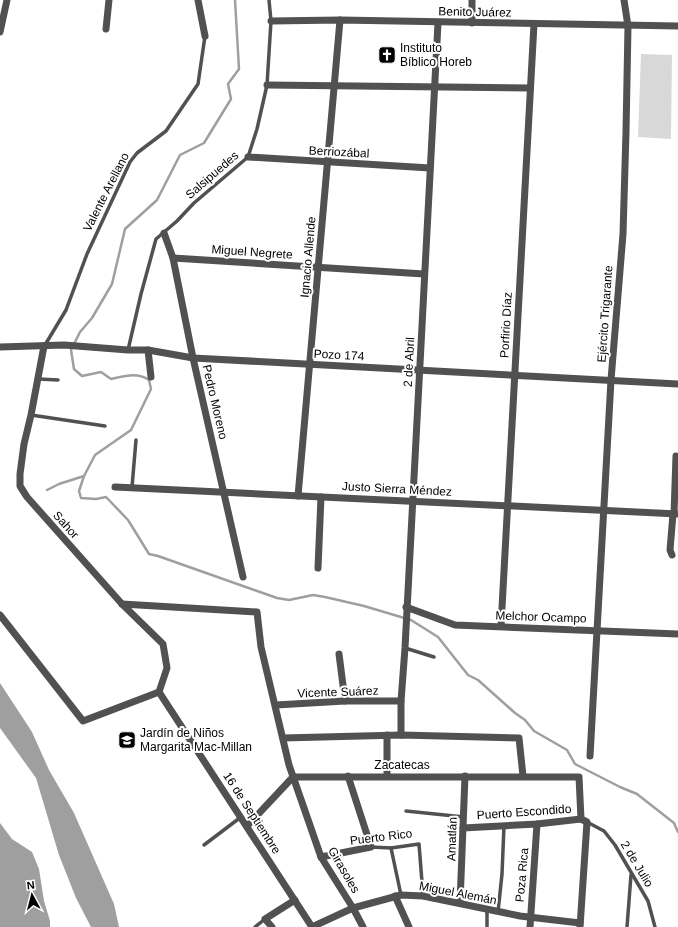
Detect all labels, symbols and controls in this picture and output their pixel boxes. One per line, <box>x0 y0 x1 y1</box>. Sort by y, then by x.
street label: Benito Juárez <box>438 4 512 20</box>
place label: Instituto Bíblico Horeb <box>400 41 472 69</box>
church icon: Instituto Bíblico Horeb <box>377 45 397 65</box>
street label: Berriozábal <box>308 143 370 161</box>
street label: Salsipuedes <box>183 148 241 202</box>
street label: Valente Arellano <box>80 150 132 234</box>
street label: Ignacio Allende <box>297 216 319 298</box>
street label: Miguel Negrete <box>211 242 293 262</box>
street label: Ejército Trigarante <box>595 265 615 363</box>
street label: Porfirio Díaz <box>497 292 515 358</box>
street label: 2 de Abril <box>401 337 417 387</box>
street label: Pozo 174 <box>313 347 365 363</box>
street label: Pedro Moreno <box>200 363 230 441</box>
street label: Justo Sierra Méndez <box>342 479 452 499</box>
street label: Sahor <box>50 508 82 542</box>
street label: Melchor Ocampo <box>495 608 587 626</box>
street label: Vicente Suárez <box>297 684 379 700</box>
place label: Jardín de Niños Margarita Mac-Millan <box>140 726 252 754</box>
school or university icon: Jardín de Niños Margarita Mac-Millan <box>117 730 137 750</box>
street label: Zacatecas <box>374 758 430 772</box>
street label: 16 de Septiembre <box>220 769 284 857</box>
street label: Puerto Escondido <box>476 802 572 822</box>
street label: Amatlán <box>444 817 460 861</box>
street label: Puerto Rico <box>349 826 413 848</box>
street label: 2 de Julio <box>618 838 656 890</box>
street label: Girasoles <box>325 845 363 895</box>
street label: Poza Rica <box>513 847 531 903</box>
north arrow <box>12 875 52 915</box>
text: N <box>26 879 36 892</box>
street label: Miguel Alemán <box>418 879 498 907</box>

